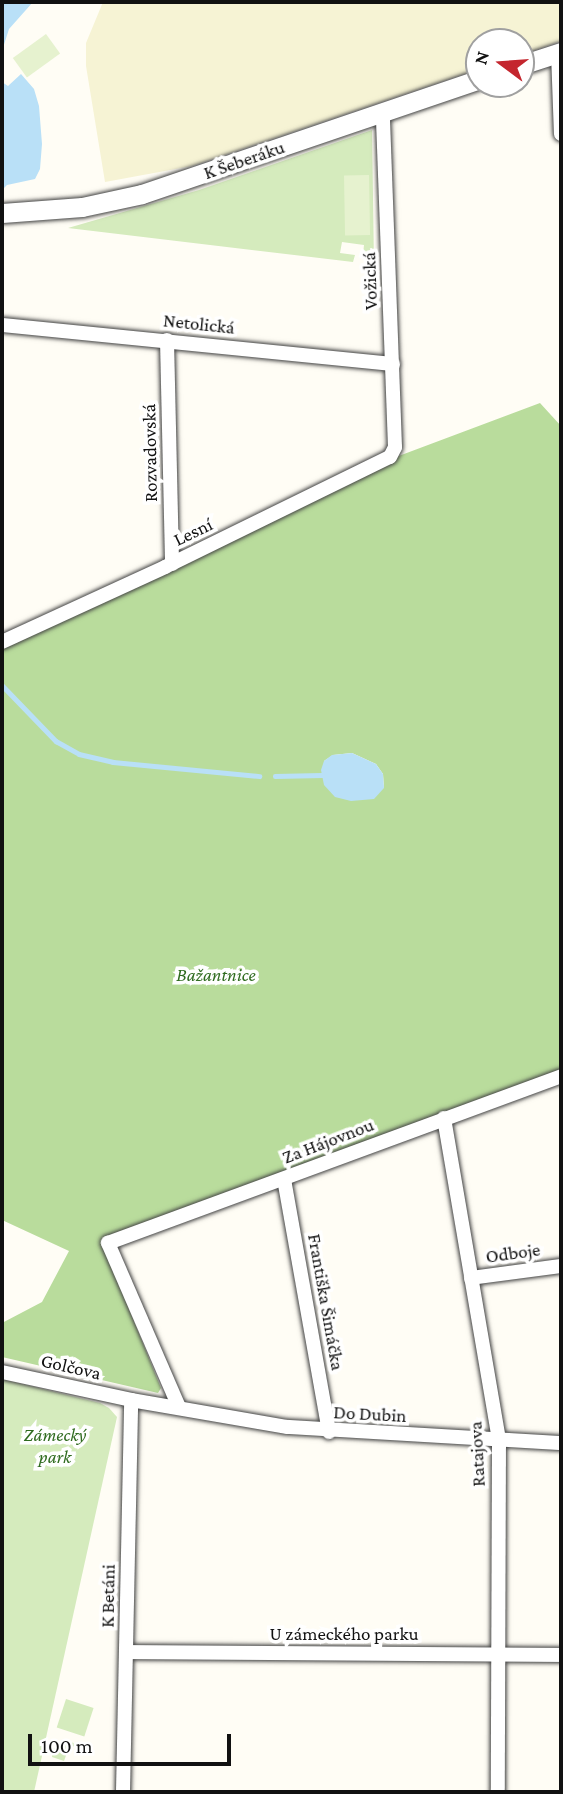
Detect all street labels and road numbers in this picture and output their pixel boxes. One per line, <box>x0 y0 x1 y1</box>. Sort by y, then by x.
street label: K Šeberáku <box>201 136 287 184</box>
street label: Vožická <box>358 252 382 310</box>
street label: Netolická <box>162 309 236 339</box>
street label: Rozvadovská <box>138 404 162 502</box>
street label: Lesní <box>170 513 216 551</box>
street label: Za Hájovnou <box>279 1113 377 1169</box>
street label: Františka Šimáčka <box>303 1232 349 1372</box>
street label: Odboje <box>484 1238 542 1268</box>
street label: Golčova <box>39 1349 103 1385</box>
street label: Do Dubin <box>333 1401 407 1427</box>
street label: Ratajova <box>464 1421 490 1487</box>
street label: K Betáni <box>96 1564 120 1628</box>
street label: U zámeckého parku <box>269 1623 419 1645</box>

